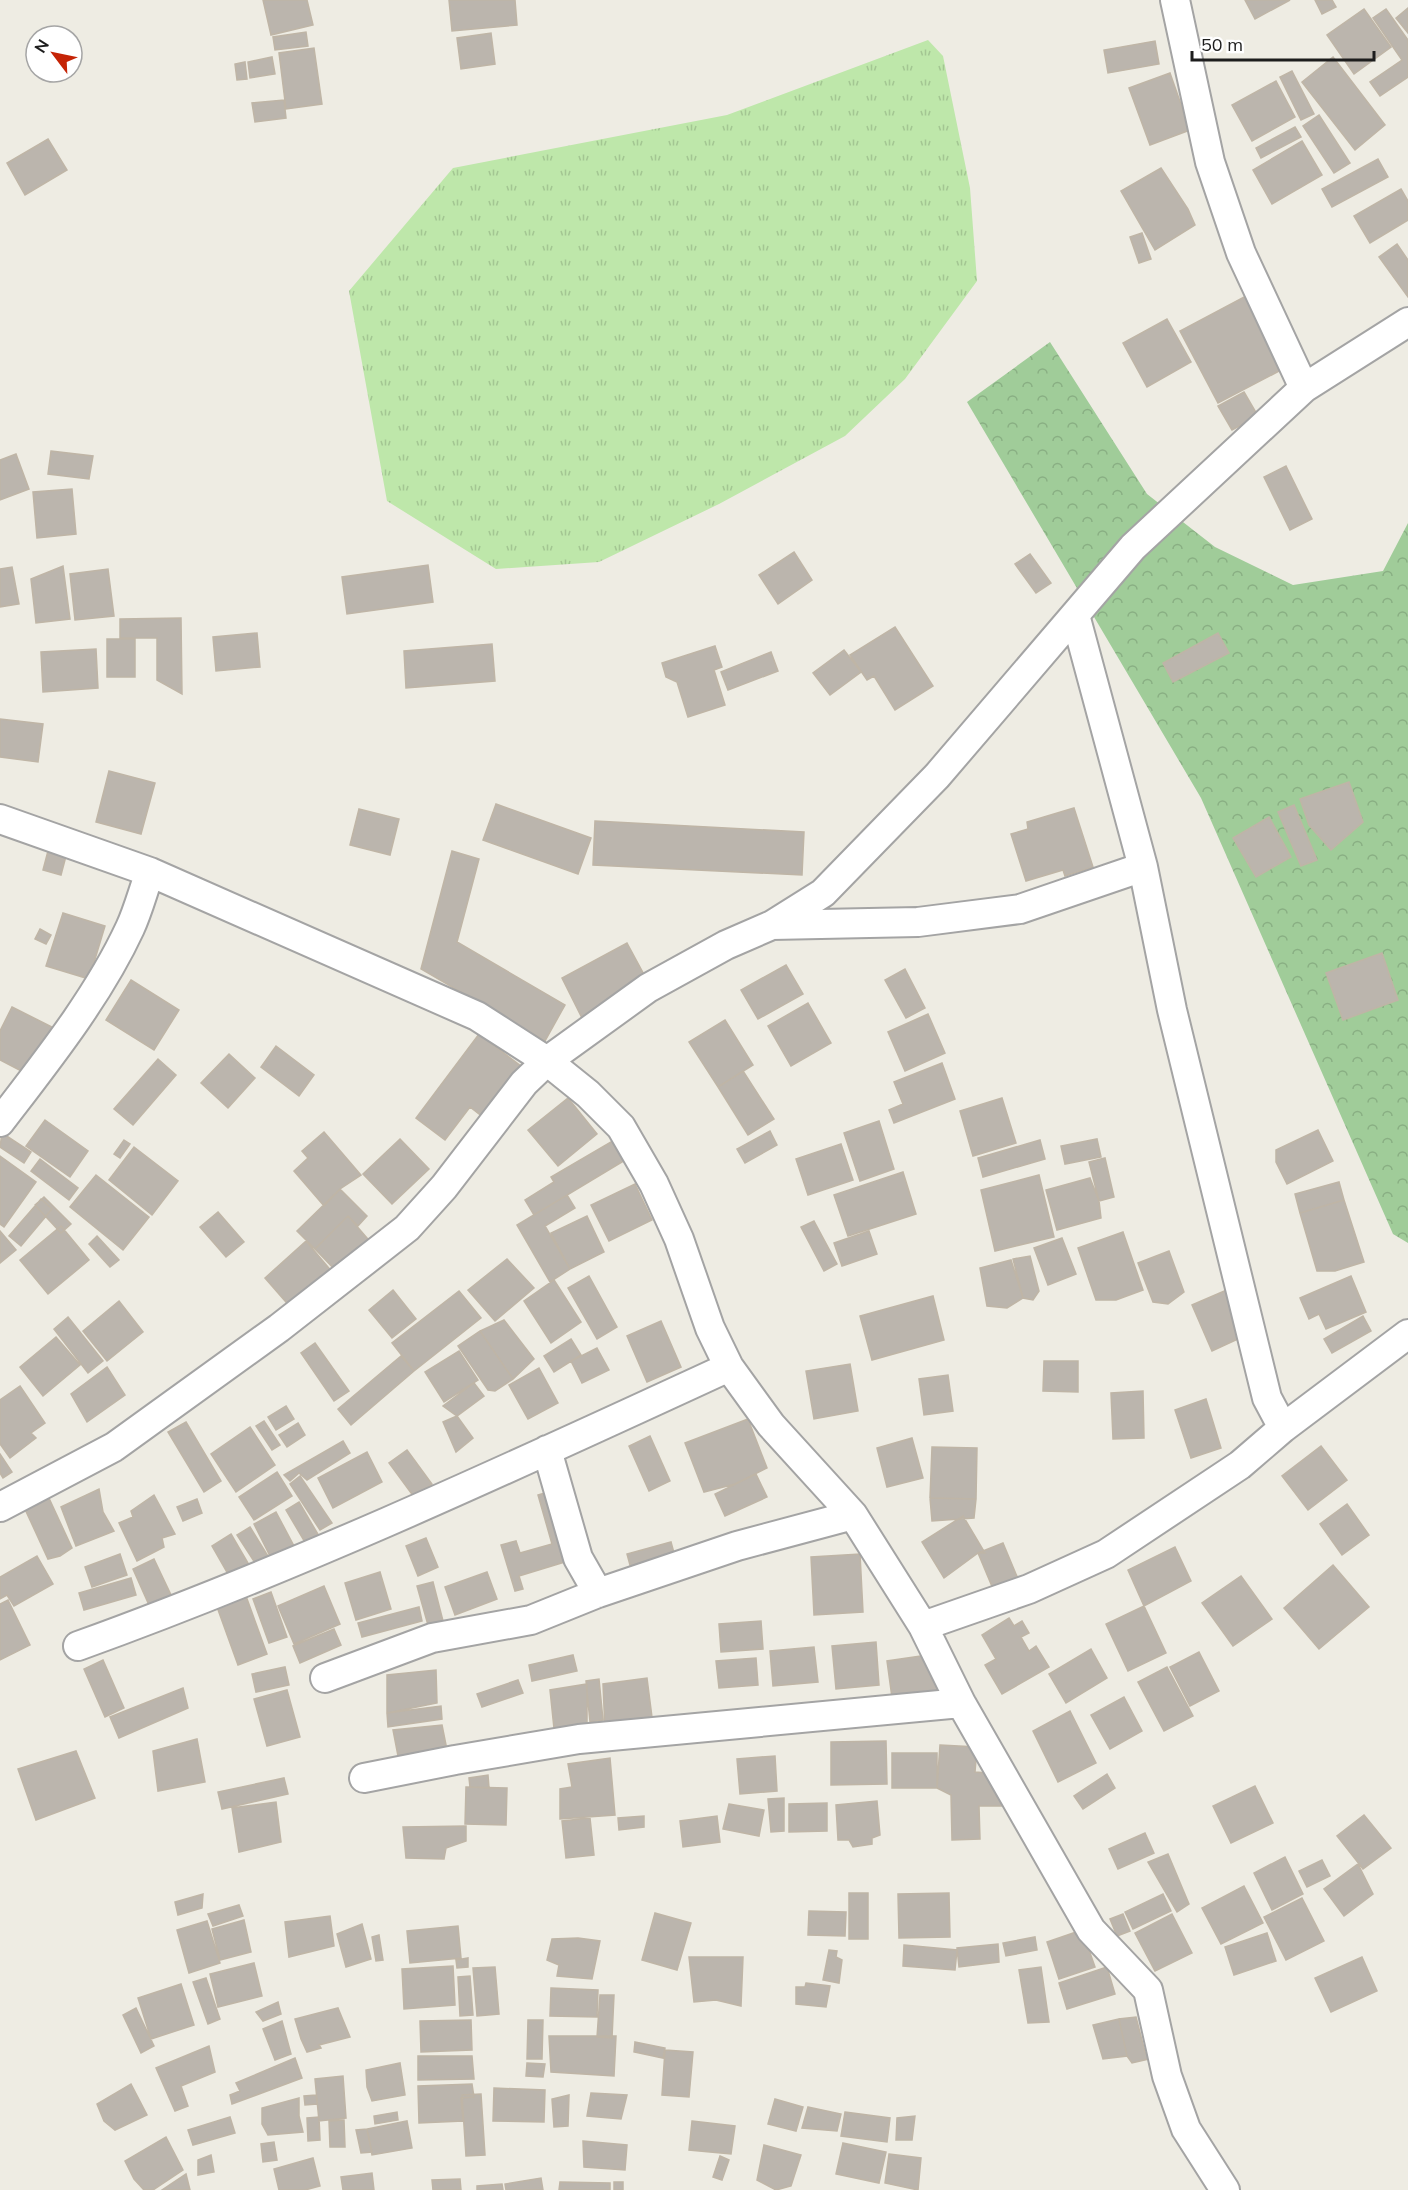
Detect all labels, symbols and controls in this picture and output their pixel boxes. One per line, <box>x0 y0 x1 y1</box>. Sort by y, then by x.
north arrow <box>24 24 84 84</box>
scale bar <box>1192 24 1374 62</box>
text: 50 m <box>1201 33 1243 56</box>
text: N <box>30 36 53 56</box>

